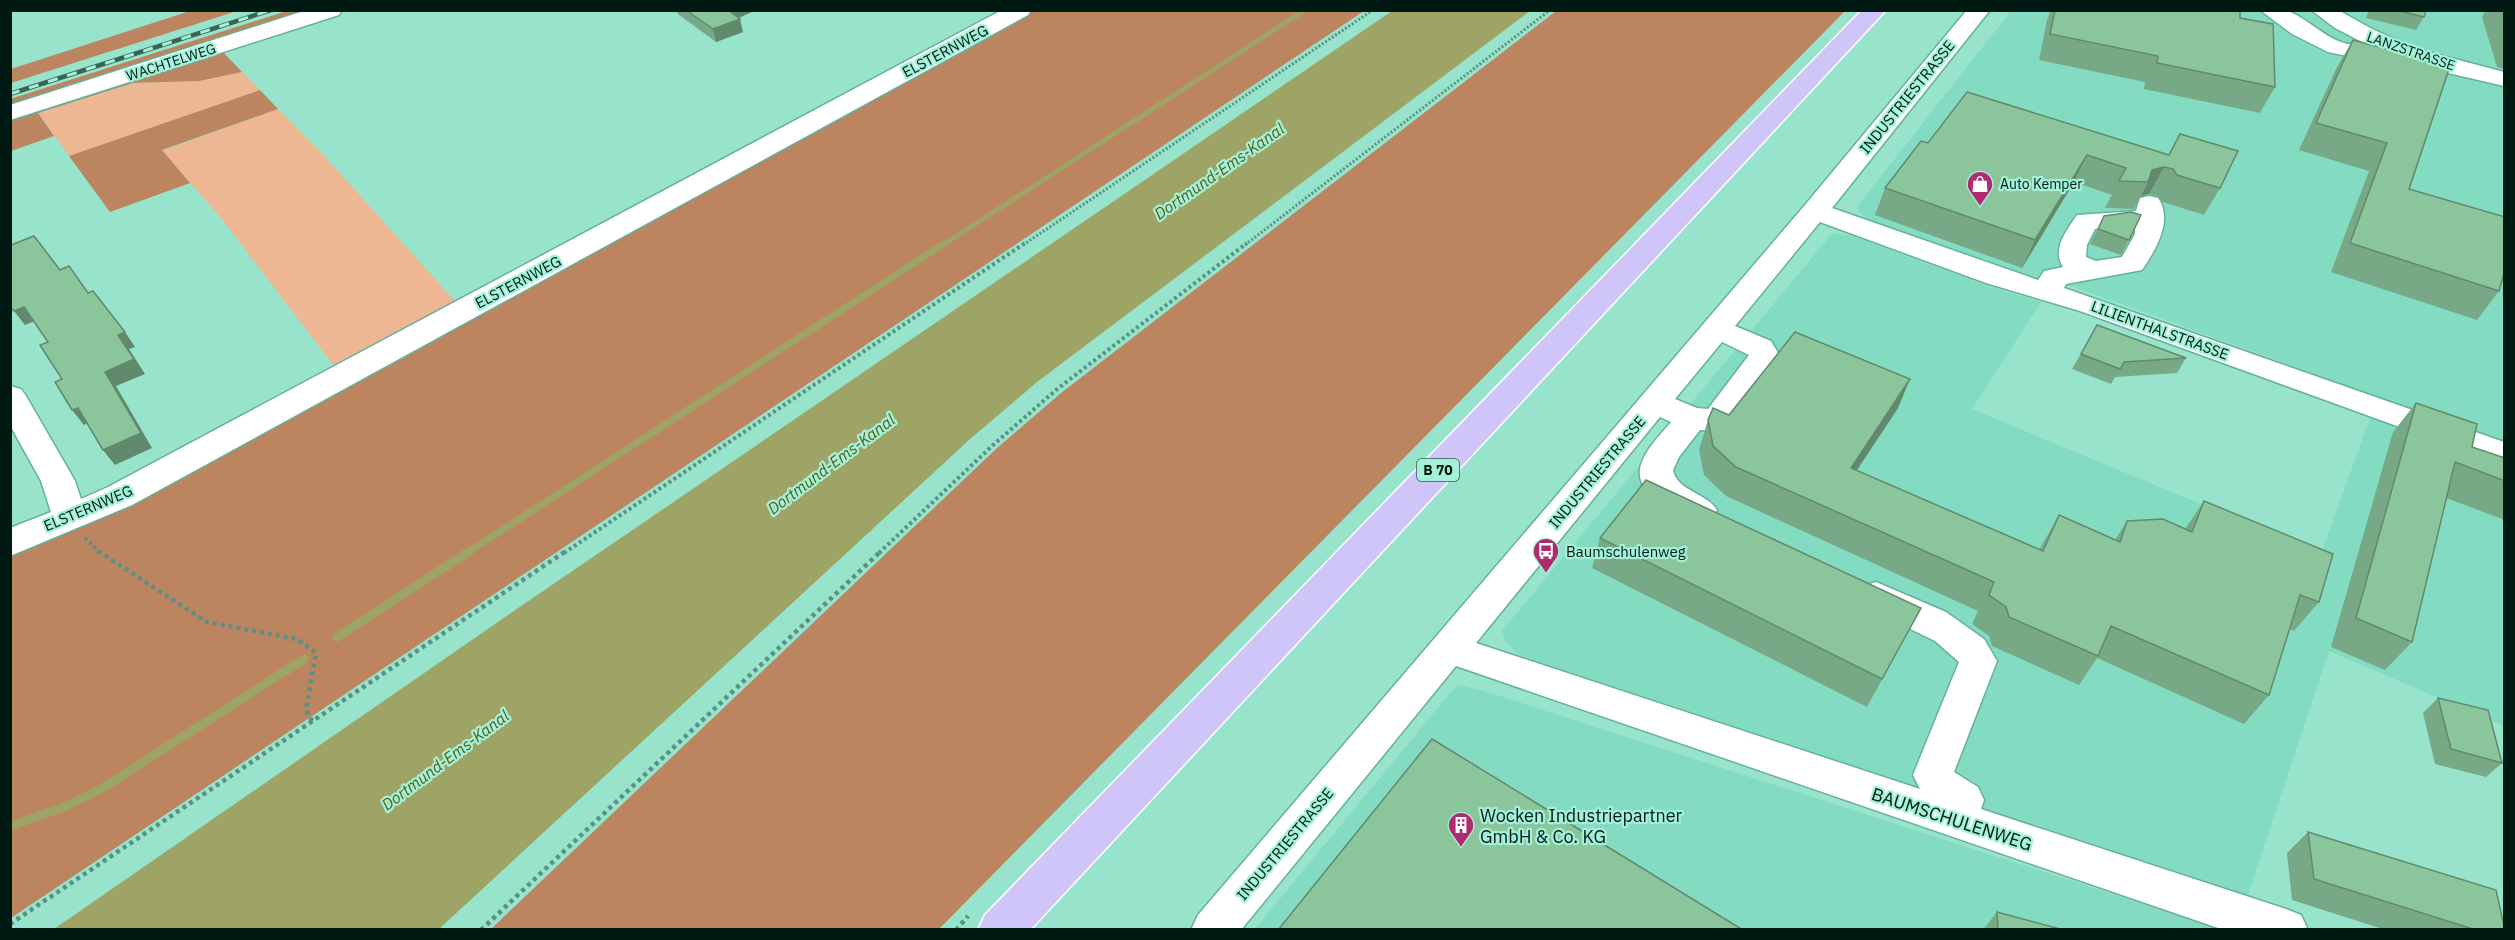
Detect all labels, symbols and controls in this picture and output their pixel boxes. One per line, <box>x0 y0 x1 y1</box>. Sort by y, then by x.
street label: ELSTERNWEG <box>899 20 991 82</box>
street label: LANZSTRASSE <box>2364 27 2458 75</box>
street label: INDUSTRIESTRASSE <box>1855 36 1959 158</box>
street label: WACHTELWEG <box>124 39 218 85</box>
water label: Dortmund-Ems-Kanal <box>1150 118 1289 224</box>
shop icon: Auto Kemper <box>1965 169 1995 207</box>
place label: Auto Kemper <box>2000 175 2082 193</box>
street label: ELSTERNWEG <box>472 251 564 313</box>
street label: LILIENTHALSTRASSE <box>2089 296 2231 364</box>
water label: Dortmund-Ems-Kanal <box>763 409 899 518</box>
street label: INDUSTRIESTRASSE <box>1545 412 1649 532</box>
road number: B 70 <box>1417 459 1459 481</box>
street label: ELSTERNWEG <box>41 481 135 535</box>
bus stop icon: Baumschulenweg <box>1531 536 1561 574</box>
place label: Baumschulenweg <box>1566 542 1686 561</box>
water label: Dortmund-Ems-Kanal <box>377 705 513 814</box>
street label: BAUMSCHULENWEG <box>1869 782 2035 856</box>
street label: INDUSTRIESTRASSE <box>1233 784 1337 904</box>
place label: Wocken Industriepartner GmbH & Co. KG <box>1480 804 1683 848</box>
building icon: Wocken Industriepartner GmbH & Co. KG <box>1446 810 1476 848</box>

